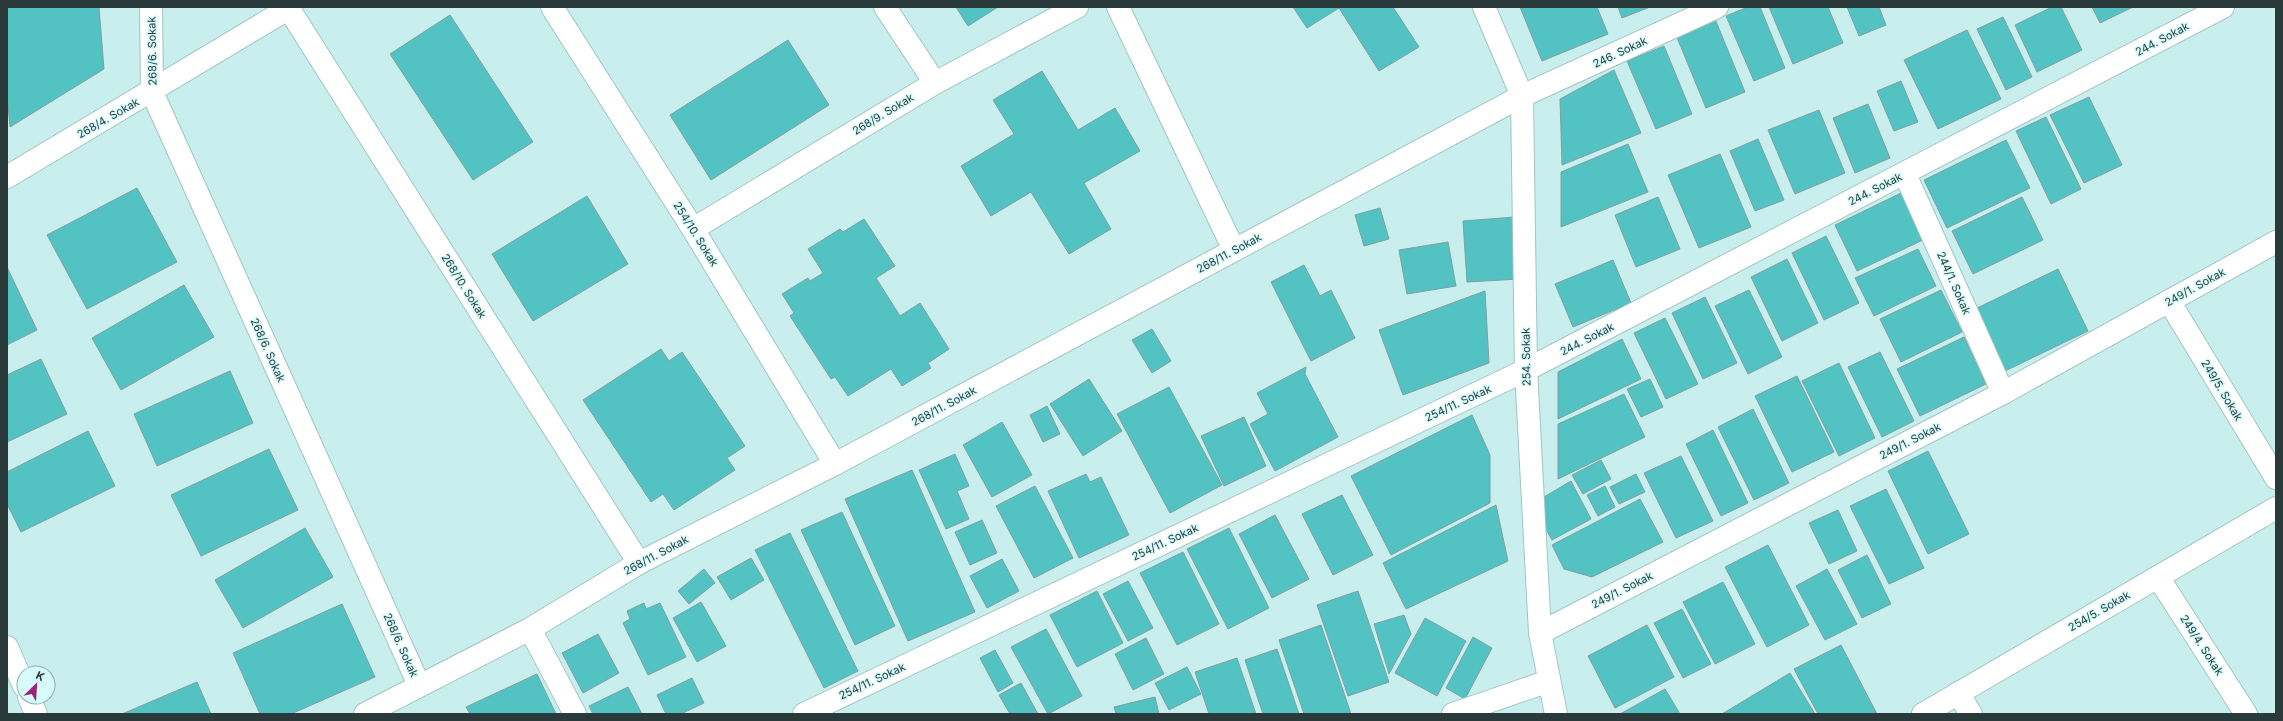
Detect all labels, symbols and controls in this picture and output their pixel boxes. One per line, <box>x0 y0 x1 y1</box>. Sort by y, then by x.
street label: 268/6. Sokak <box>144 16 160 86</box>
street label: 244. Sokak <box>2133 19 2191 59</box>
street label: 246. Sokak <box>1591 33 1649 71</box>
street label: 268/9. Sokak <box>850 90 916 138</box>
street label: 268/4. Sokak <box>75 95 141 141</box>
street label: 244. Sokak <box>1846 169 1904 209</box>
street label: 254/10. Sokak <box>671 199 721 269</box>
street label: 268/11. Sokak <box>1194 230 1264 276</box>
street label: 244/1. Sokak <box>1934 249 1974 317</box>
street label: 268/10. Sokak <box>439 251 489 321</box>
street label: 249/1. Sokak <box>2162 265 2228 309</box>
street label: 268/6. Sokak <box>248 316 288 384</box>
street label: 244. Sokak <box>1558 319 1616 359</box>
street label: 254. Sokak <box>1518 328 1534 386</box>
street label: 249/5. Sokak <box>2198 357 2246 423</box>
street label: 254/11. Sokak <box>1423 382 1493 424</box>
street label: 268/11. Sokak <box>909 383 979 429</box>
street label: 249/1. Sokak <box>1877 420 1943 462</box>
street label: 254/11. Sokak <box>1130 521 1200 563</box>
street label: 268/11. Sokak <box>621 532 691 578</box>
street label: 249/1. Sokak <box>1589 569 1655 611</box>
street label: 254/5. Sokak <box>2066 588 2132 634</box>
street label: 268/6. Sokak <box>381 611 421 679</box>
street label: 249/4. Sokak <box>2177 612 2227 678</box>
street label: 254/11. Sokak <box>837 660 907 702</box>
north arrow <box>16 665 56 705</box>
text: K <box>34 668 47 684</box>

